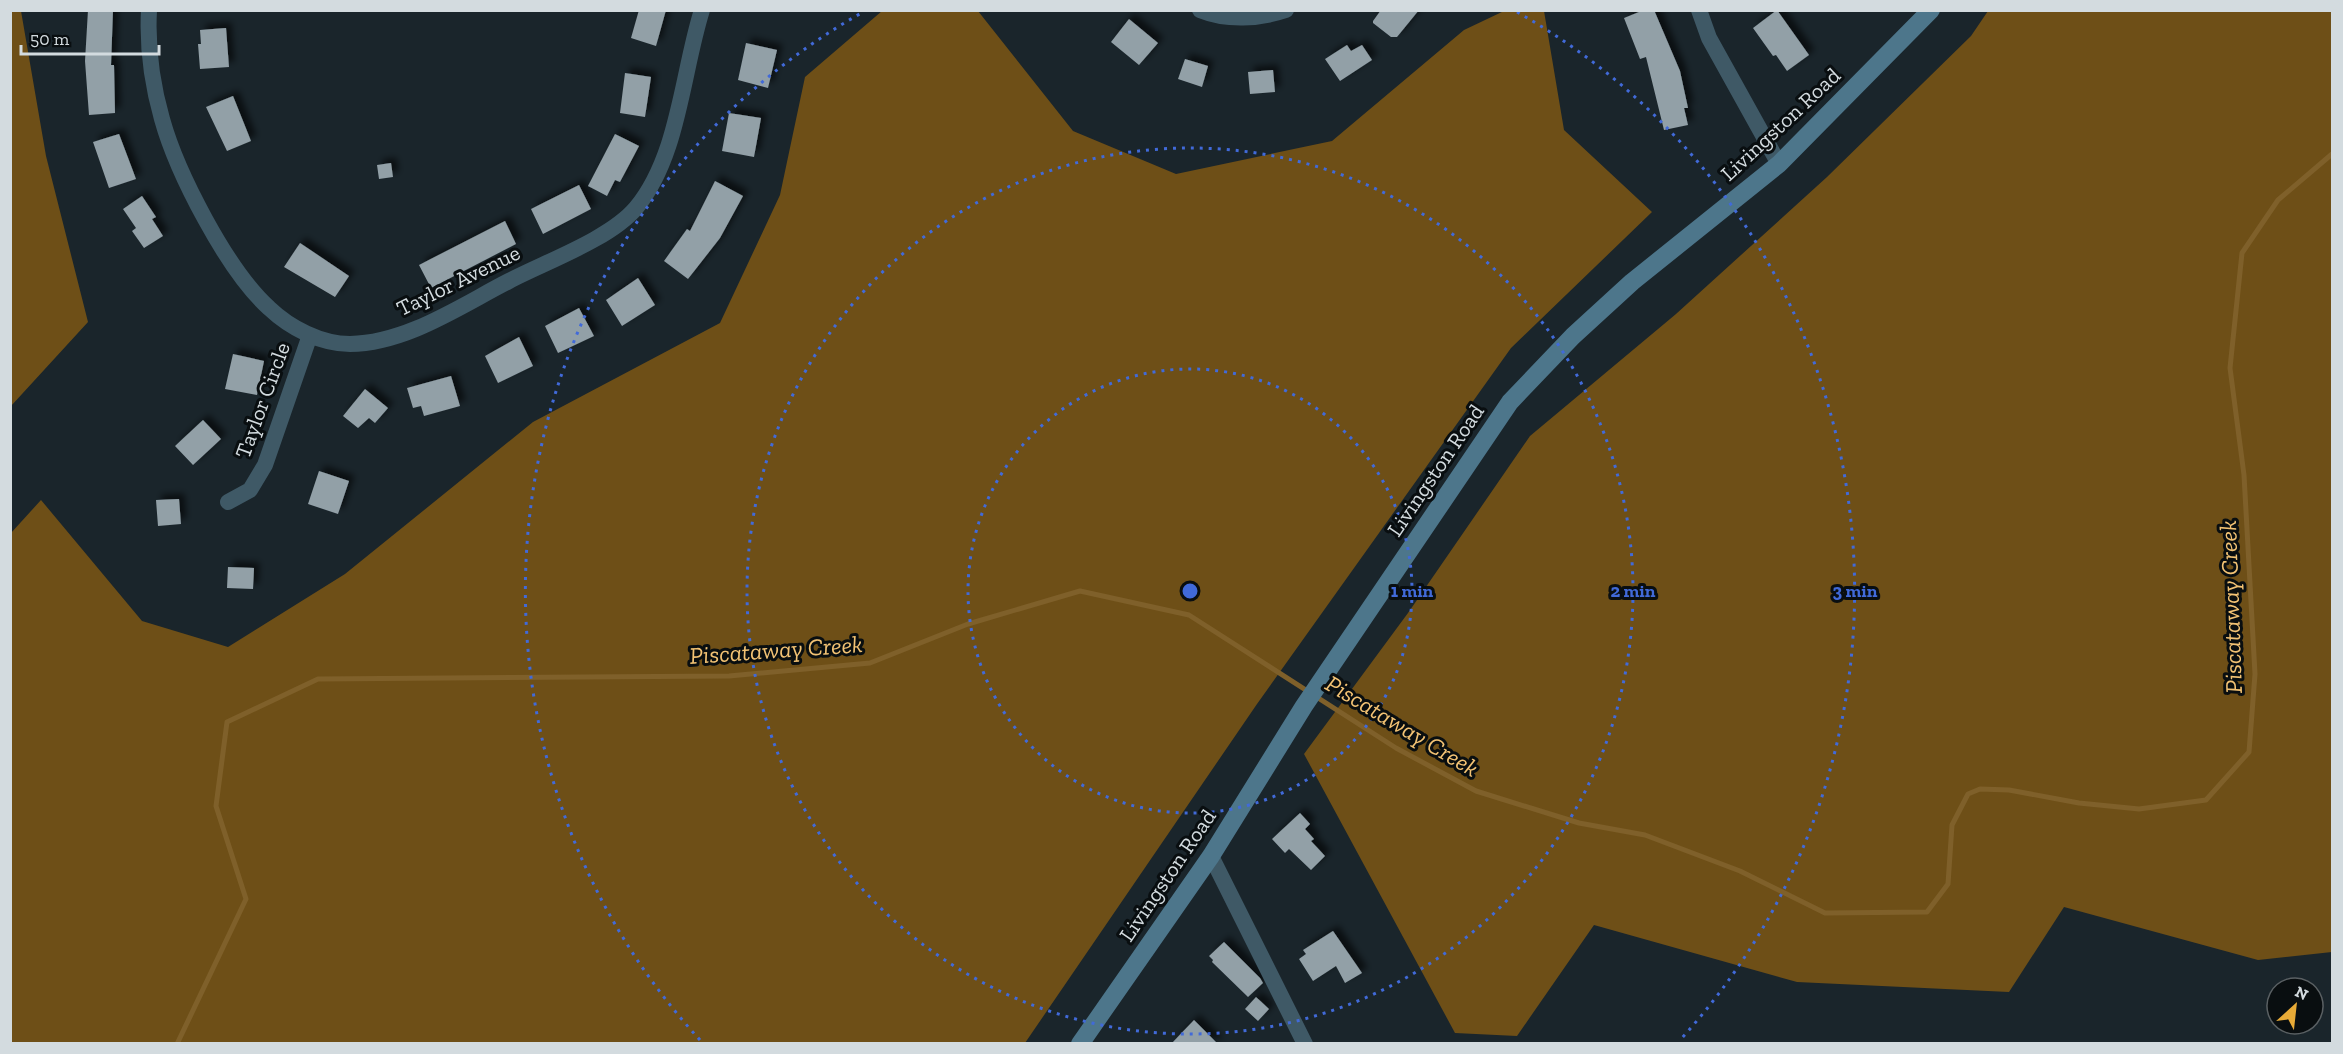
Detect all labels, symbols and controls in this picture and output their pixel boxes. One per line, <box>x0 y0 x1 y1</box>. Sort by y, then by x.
scale bar <box>21 18 159 56</box>
text: 50 m <box>30 28 70 50</box>
street label: Livingston Road <box>1715 62 1846 187</box>
street label: Taylor Avenue <box>392 239 524 322</box>
street label: Taylor Circle <box>229 339 296 462</box>
street label: Livingston Road <box>1381 399 1490 542</box>
water label: Piscataway Creek <box>2213 520 2248 694</box>
text: 1 min <box>1391 580 1434 602</box>
text: 2 min <box>1611 580 1656 602</box>
text: 3 min <box>1833 580 1878 602</box>
centre of rings <box>1180 581 1200 601</box>
water label: Piscataway Creek <box>689 629 864 670</box>
water label: Piscataway Creek <box>1321 669 1484 783</box>
street label: Livingston Road <box>1113 804 1222 947</box>
north arrow <box>2265 976 2325 1036</box>
text: N <box>2292 982 2311 1004</box>

